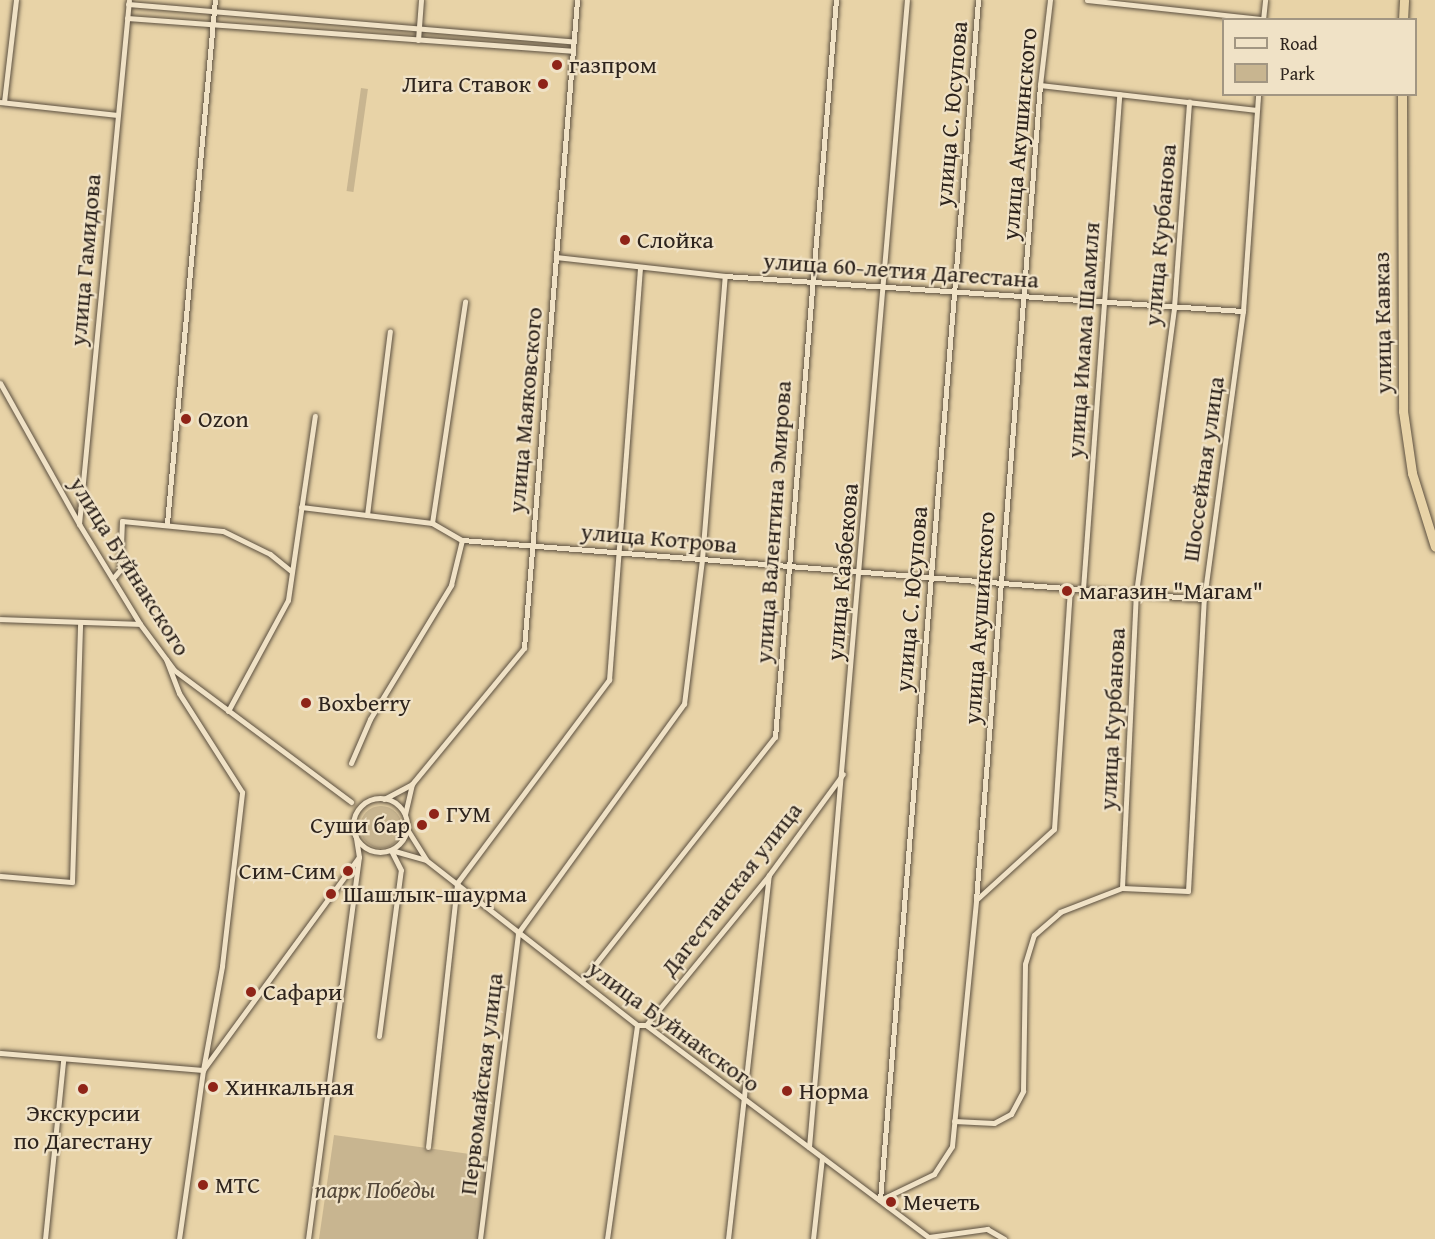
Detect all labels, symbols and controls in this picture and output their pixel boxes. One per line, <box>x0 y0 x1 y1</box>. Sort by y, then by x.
legend <box>1222 18 1417 96</box>
street label: улица С. Юсупова <box>929 20 973 208</box>
street label: улица Акушинского <box>995 26 1043 242</box>
text: Road <box>1280 30 1318 57</box>
place label: газпром <box>569 51 657 79</box>
marker: газпром <box>550 58 564 72</box>
text: Park <box>1280 60 1315 87</box>
place label: Лига Ставок <box>402 70 531 98</box>
marker: Лига Ставок <box>536 77 550 91</box>
street label: улица Курбанова <box>1138 143 1182 327</box>
street label: улица Гамидова <box>63 173 107 347</box>
street label: улица Имама Шамиля <box>1060 221 1106 459</box>
place label: Слойка <box>637 226 714 254</box>
marker: Слойка <box>618 233 632 247</box>
street label: улица 60-летия Дагестана <box>762 246 1040 294</box>
street label: улица Кавказ <box>1366 252 1398 394</box>
street label: улица Маяковского <box>502 306 548 514</box>
street label: Шоссейная улица <box>1176 375 1230 563</box>
street label: улица Валентина Эмирова <box>749 380 797 664</box>
place label: Ozon <box>198 405 249 433</box>
marker: Ozon <box>179 412 193 426</box>
street label: улица Буйнакского <box>63 471 197 661</box>
street label: улица Казбекова <box>820 482 864 662</box>
street label: улица С. Юсупова <box>889 505 933 693</box>
street label: улица Акушинского <box>957 510 1001 726</box>
street label: улица Котрова <box>580 517 738 559</box>
place label: магазин "Магам" <box>1079 577 1263 605</box>
marker: магазин "Магам" <box>1060 584 1074 598</box>
street label: улица Курбанова <box>1093 627 1131 811</box>
place label: Boxberry <box>318 689 411 717</box>
marker: Boxberry <box>299 696 313 710</box>
street label: Дагестанская улица <box>654 796 808 982</box>
place label: ГУМ <box>446 800 491 828</box>
marker: ГУМ <box>427 807 441 821</box>
place label: Суши бар <box>310 811 410 839</box>
marker: Суши бар <box>415 818 429 832</box>
place label: Сим-Сим <box>239 857 336 885</box>
marker: Сим-Сим <box>341 864 355 878</box>
place label: Шашлык-шаурма <box>343 880 527 908</box>
marker: Шашлык-шаурма <box>324 887 338 901</box>
street label: улица Буйнакского <box>582 954 766 1098</box>
street label: Первомайская улица <box>453 971 509 1197</box>
place label: Сафари <box>263 978 342 1006</box>
marker: Сафари <box>244 985 258 999</box>
place label: Хинкальная <box>225 1073 354 1101</box>
place label: Норма <box>799 1077 869 1105</box>
marker: Хинкальная <box>206 1080 220 1094</box>
marker: Экскурсии по Дагестану <box>76 1082 90 1096</box>
marker: Норма <box>780 1084 794 1098</box>
place label: Экскурсии по Дагестану <box>13 1099 153 1155</box>
place label: МТС <box>215 1171 260 1199</box>
park label: парк Победы <box>315 1176 435 1204</box>
marker: МТС <box>196 1178 210 1192</box>
place label: Мечеть <box>903 1188 980 1216</box>
marker: Мечеть <box>884 1195 898 1209</box>

